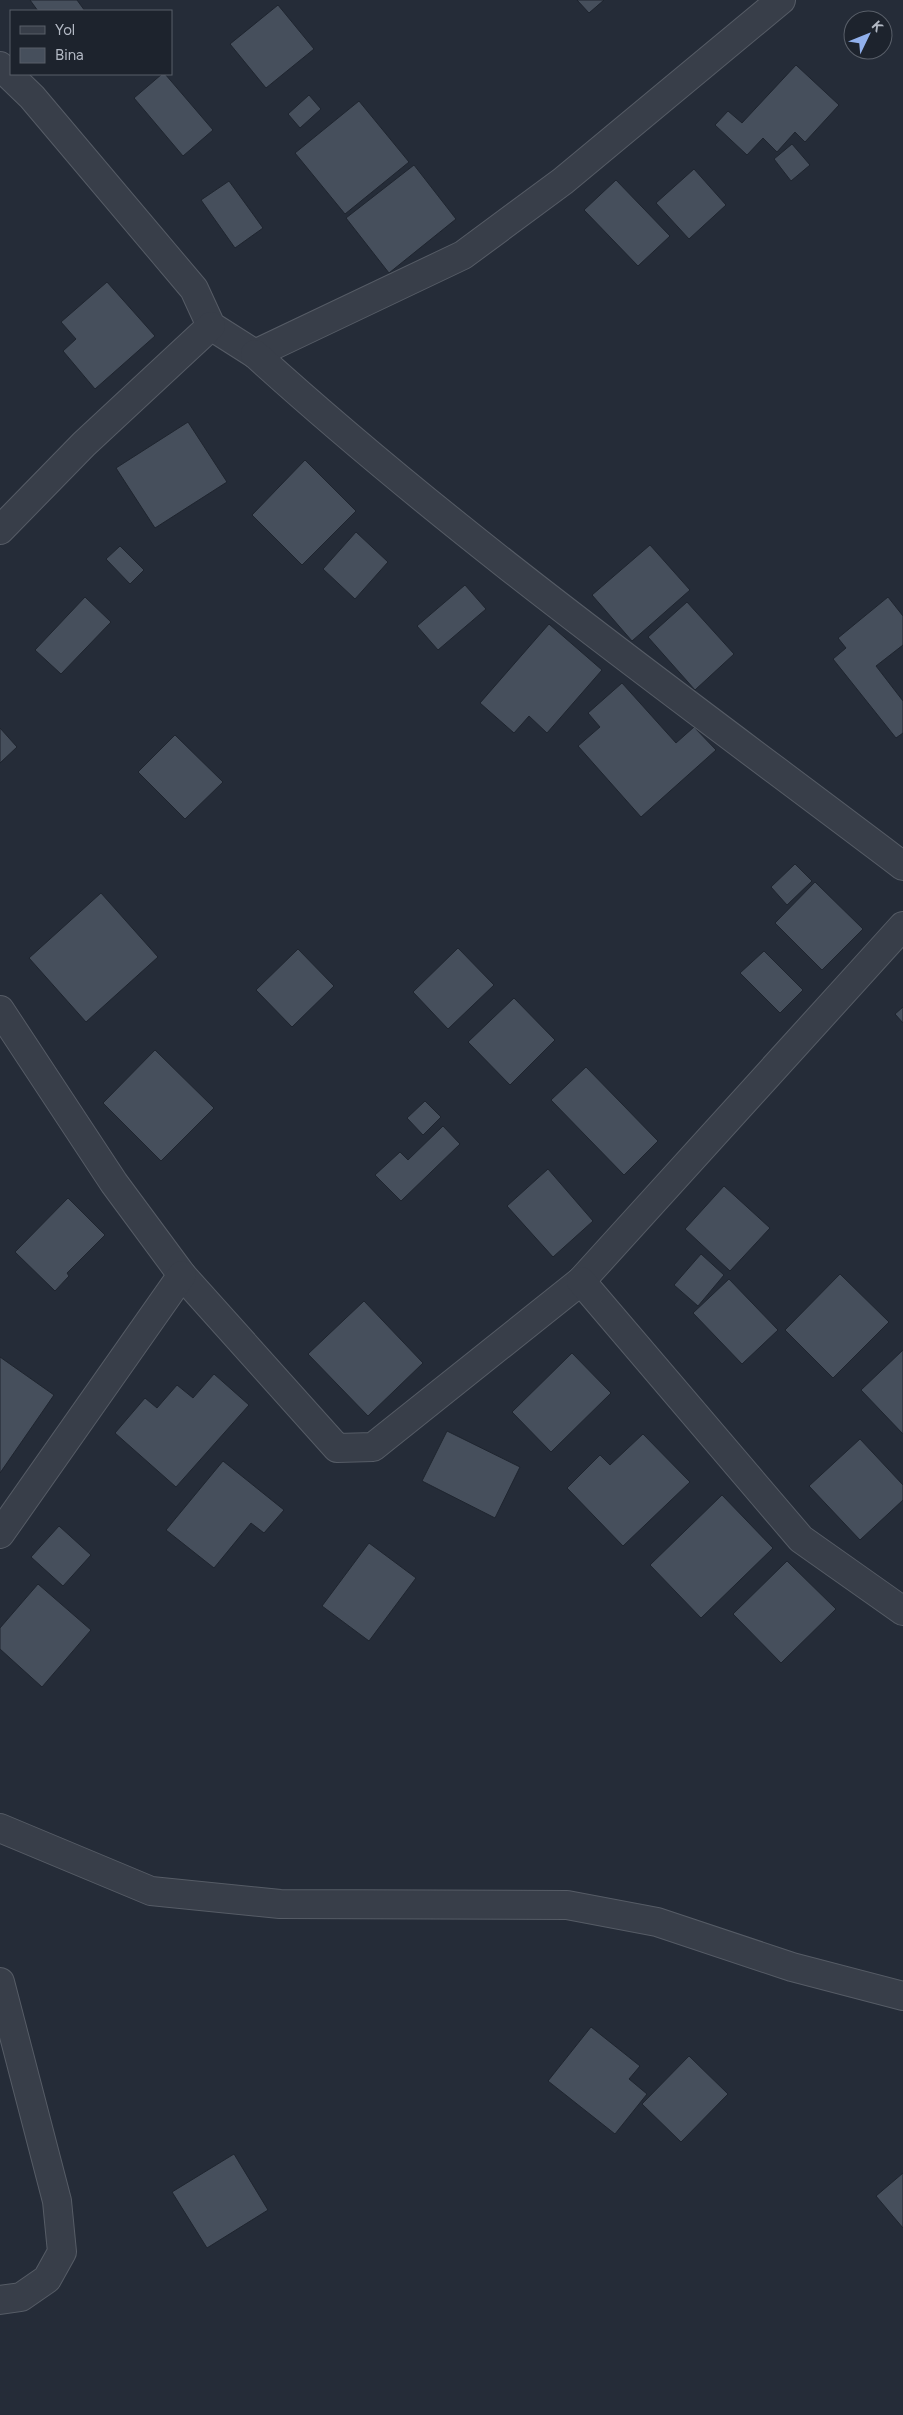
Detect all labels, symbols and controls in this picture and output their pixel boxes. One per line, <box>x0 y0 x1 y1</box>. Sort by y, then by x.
legend <box>10 10 172 75</box>
north arrow <box>843 10 893 60</box>
text: K <box>868 17 887 36</box>
text: Yol <box>55 21 75 39</box>
text: Bina <box>55 46 84 64</box>

